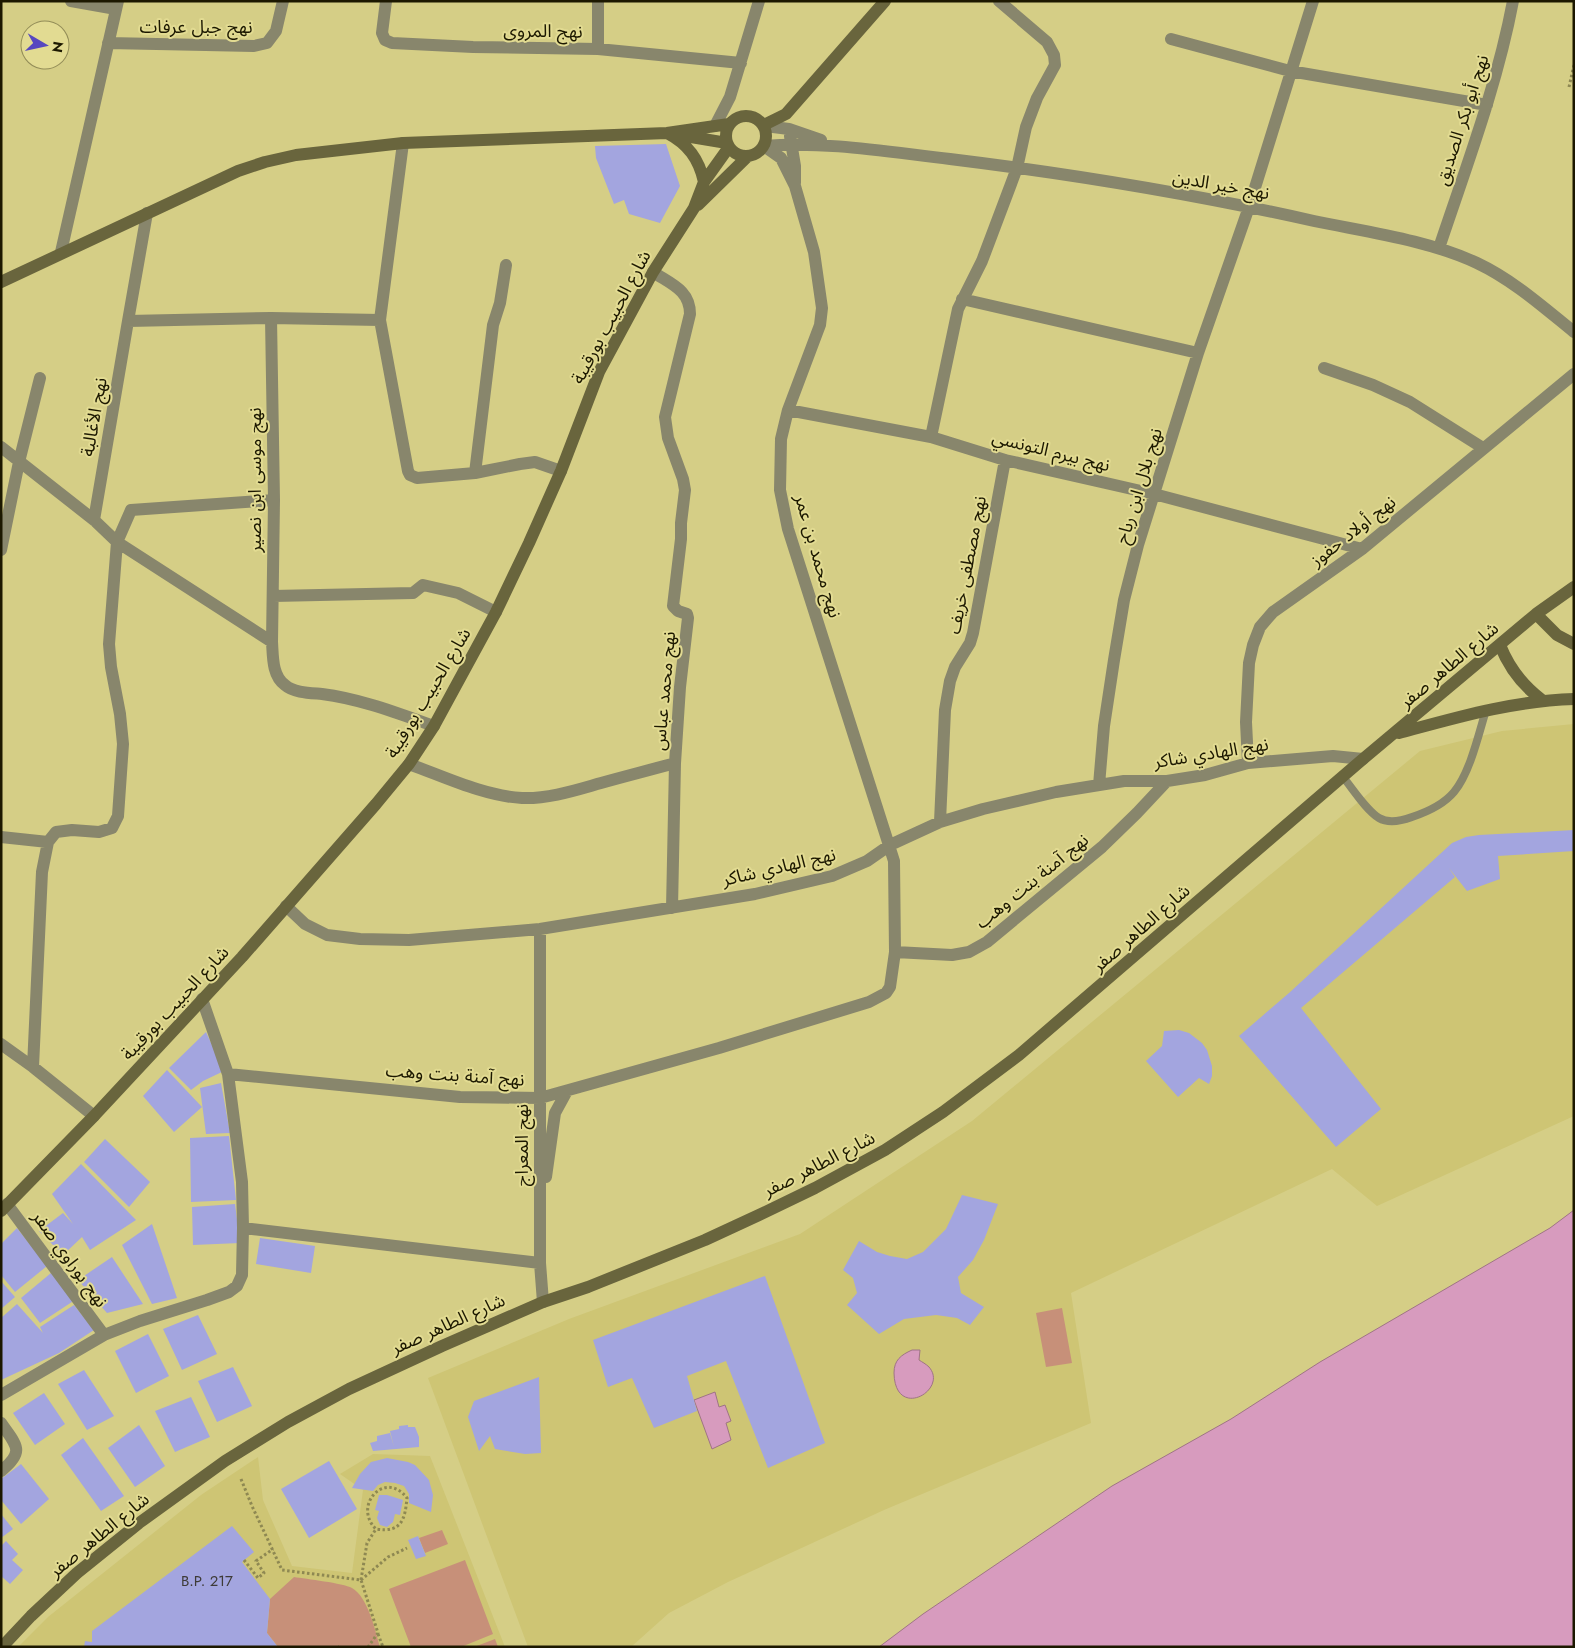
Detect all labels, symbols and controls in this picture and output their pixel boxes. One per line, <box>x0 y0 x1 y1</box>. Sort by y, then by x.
street label: نهج جبل عرفات <box>139 14 253 40</box>
street label: نهج المروى <box>503 17 583 45</box>
north arrow <box>20 20 70 70</box>
text: N <box>47 40 69 54</box>
street label: نهج أبو بكر الصديق <box>1429 51 1495 189</box>
street label: نهج خير الدين <box>1171 164 1271 206</box>
street label: شارع الحبيب بورقيبة <box>565 246 658 389</box>
street label: نهج الأغالبة <box>74 375 114 459</box>
street label: نهج موسى ابن نصير <box>242 407 268 554</box>
street label: نهج بيرم التونسي <box>989 424 1113 479</box>
street label: نهج بلال ابن رباح <box>1109 425 1169 547</box>
street label: نهج أولاد حفوز <box>1304 489 1401 573</box>
street label: نهج محمد بن عمر <box>788 490 848 621</box>
street label: نهج مصطفى خريف <box>941 494 993 636</box>
street label: شارع الطاهر صفر <box>1393 616 1505 716</box>
street label: شارع الحبيب بورقيبة <box>379 623 478 764</box>
street label: نهج محمد عباس <box>646 630 682 752</box>
street label: نهج الهادي شاكر <box>1151 731 1270 775</box>
street label: نهج آمنة بنت وهب <box>970 827 1094 935</box>
street label: نهج الهادي شاكر <box>719 841 838 893</box>
street label: شارع الطاهر صفر <box>1085 878 1196 979</box>
street label: شارع الحبيب بورقيبة <box>115 940 236 1067</box>
street label: نهج آمنة بنت وهب <box>385 1057 525 1093</box>
street label: نهج المعراج <box>509 1104 535 1186</box>
street label: شارع الطاهر صفر <box>758 1125 880 1205</box>
street label: نهج بوراوي صفر <box>25 1204 114 1313</box>
street label: شارع الطاهر صفر <box>386 1287 510 1362</box>
street label: شارع الطاهر صفر <box>42 1486 155 1585</box>
house number: B.P. 217 <box>181 1570 233 1592</box>

